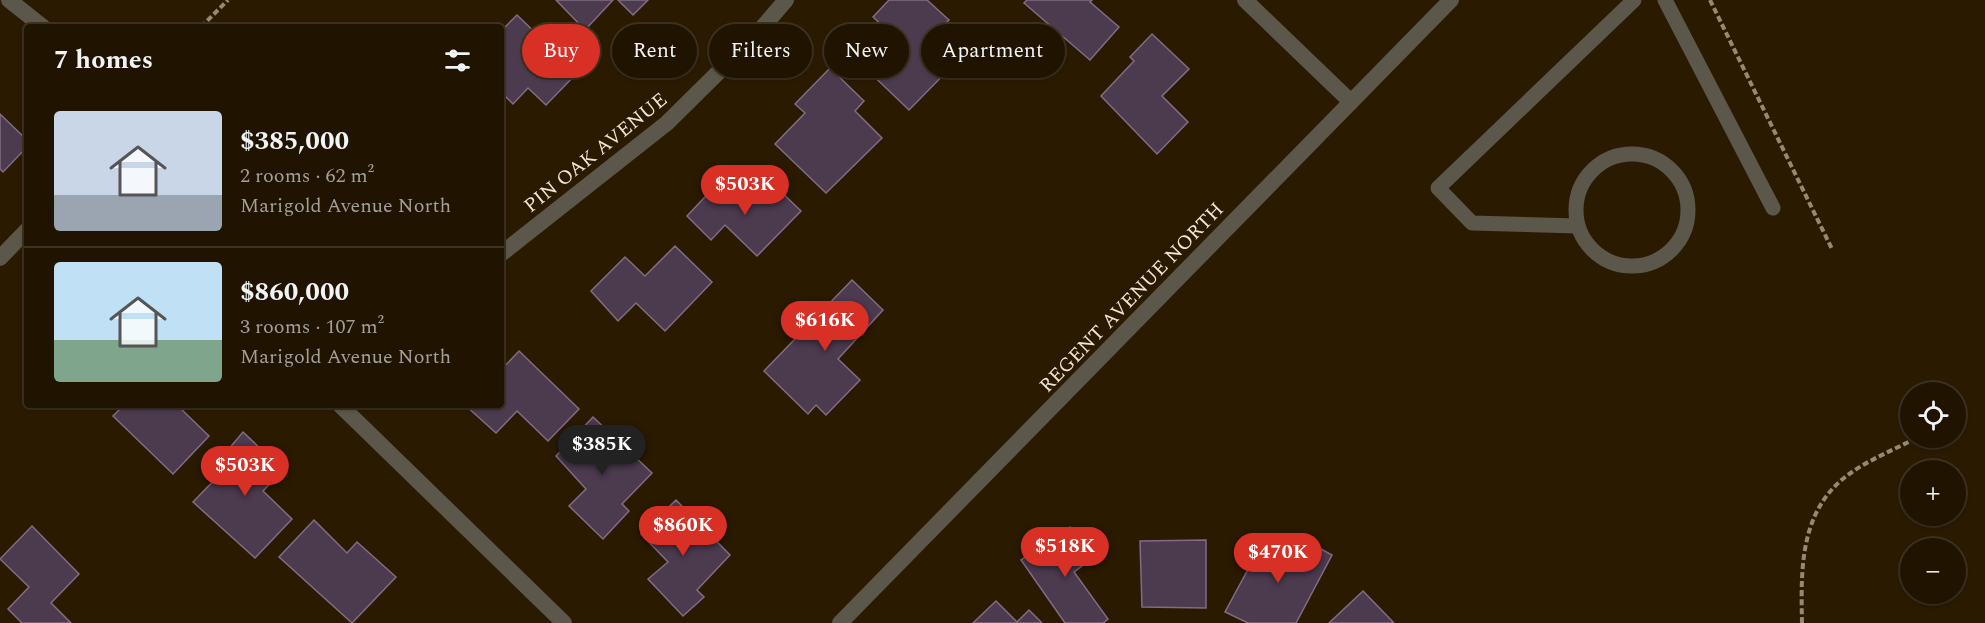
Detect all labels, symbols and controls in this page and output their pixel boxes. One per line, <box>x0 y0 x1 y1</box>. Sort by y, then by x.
chip: Buy <box>522 24 600 78</box>
chip: Rent <box>612 24 697 78</box>
chip: Filters <box>709 24 812 78</box>
chip: New <box>824 24 909 78</box>
chip: Apartment <box>921 24 1065 78</box>
text: 7 homes <box>54 40 153 80</box>
icon: filters <box>441 44 474 77</box>
street label: PIN OAK AVENUE <box>517 85 674 220</box>
text: $385,000 <box>240 121 349 161</box>
icon: home <box>102 135 174 207</box>
text: 2 rooms · 62 m² <box>240 161 374 191</box>
pin: $503K <box>703 165 787 216</box>
text: $503K <box>715 169 775 199</box>
text: Marigold Avenue North <box>240 191 451 221</box>
street label: REGENT AVENUE NORTH <box>1032 196 1231 400</box>
text: $860,000 <box>240 272 349 312</box>
icon: home <box>102 286 174 358</box>
pin: $616K <box>783 301 867 352</box>
text: $616K <box>795 305 855 335</box>
text: 3 rooms · 107 m² <box>240 312 384 342</box>
text: Marigold Avenue North <box>240 342 451 372</box>
map controls <box>1900 382 1966 604</box>
button: locate <box>1900 382 1966 448</box>
pin: $385K <box>560 425 644 476</box>
text: $385K <box>572 429 632 459</box>
pin: $503K <box>203 446 287 497</box>
text: $503K <box>215 450 275 480</box>
button: + <box>1900 460 1966 526</box>
pin: $860K <box>641 506 725 557</box>
text: $860K <box>653 510 713 540</box>
pin: $518K <box>1023 527 1107 578</box>
text: $518K <box>1035 531 1095 561</box>
pin: $470K <box>1236 533 1320 584</box>
text: $470K <box>1248 537 1308 567</box>
button: − <box>1900 538 1966 604</box>

